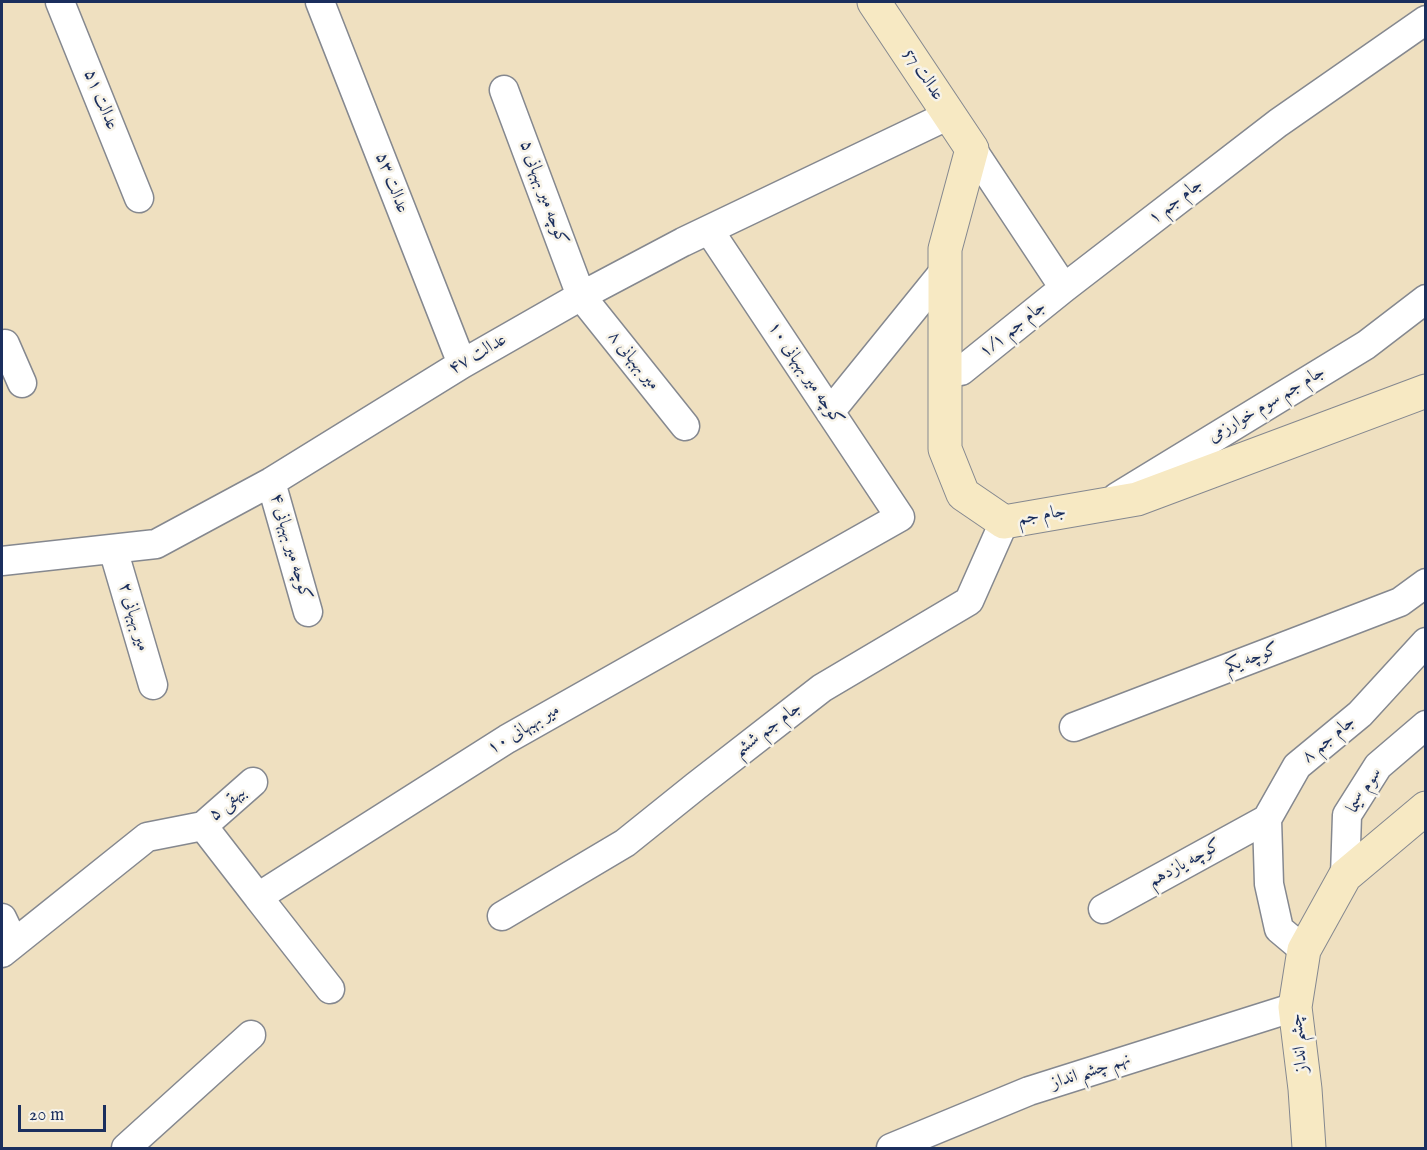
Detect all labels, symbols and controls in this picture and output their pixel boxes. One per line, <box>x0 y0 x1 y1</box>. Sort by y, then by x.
street label: عدالت 57 <box>898 45 948 105</box>
street label: عدالت ۵۱ <box>78 67 122 133</box>
street label: کوچه میر بهبهانی ۵ <box>514 138 572 248</box>
street label: عدالت ۵۳ <box>370 150 412 216</box>
street label: ۱ جام جم <box>1145 174 1207 230</box>
street label: ۱/۱ جام جم <box>975 297 1051 363</box>
street label: کوچه میر بهبهانی ۱۰ <box>762 318 848 430</box>
street label: ۸ میر بهبهانی <box>602 327 664 395</box>
street label: عدالت ۴۷ <box>445 330 511 380</box>
street label: جام جم سوم خوارزمی <box>1205 362 1329 448</box>
street label: کوچه میر بهبهانی ۴ <box>264 491 316 603</box>
street label: جام جم <box>1016 501 1068 531</box>
street label: ۲ میر بهبهانی <box>113 580 153 654</box>
street label: کوچه یکم <box>1222 639 1282 679</box>
street label: جام جم ششم <box>730 697 806 763</box>
street label: ۱۰ میر بهبهانی <box>484 700 564 760</box>
street label: ۸ جام جم <box>1298 712 1360 768</box>
street label: سوم سیما <box>1343 764 1387 818</box>
street label: ۵ بیهقی <box>205 782 251 826</box>
street label: کوچه یازدهم <box>1145 835 1225 893</box>
street label: چشم انداز <box>1286 1012 1314 1074</box>
street label: نهم چشم انداز <box>1049 1049 1133 1095</box>
scale bar <box>21 1093 110 1131</box>
text: 20 m <box>29 1104 64 1127</box>

